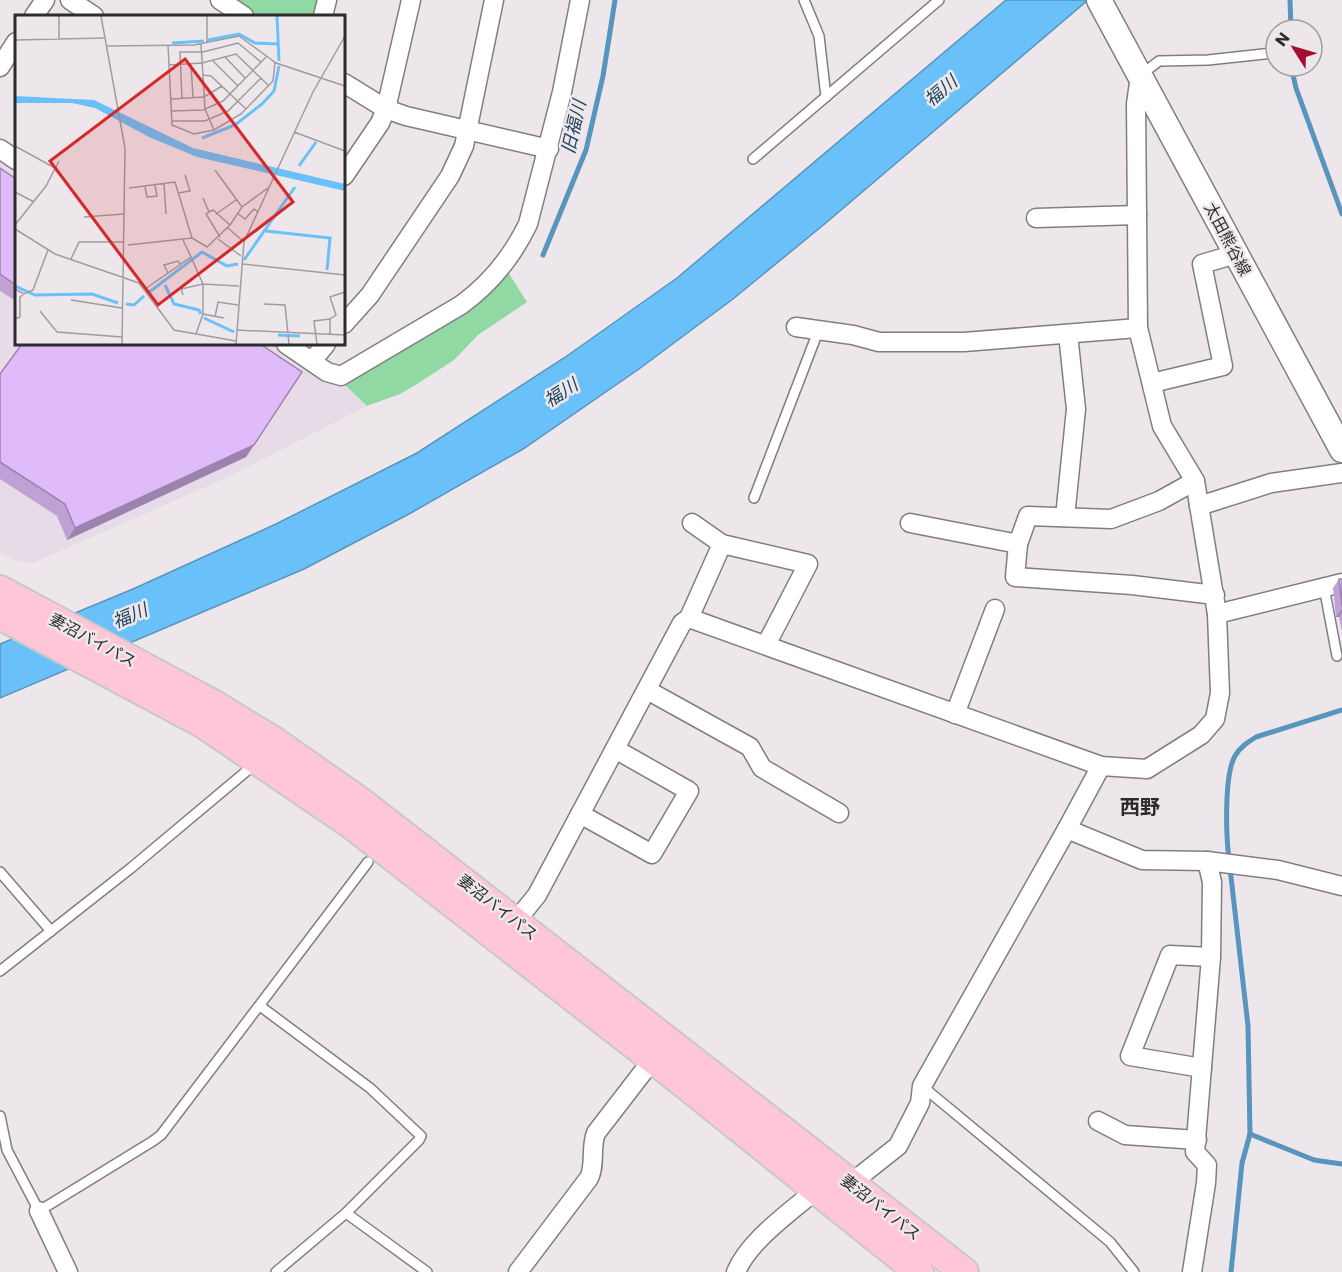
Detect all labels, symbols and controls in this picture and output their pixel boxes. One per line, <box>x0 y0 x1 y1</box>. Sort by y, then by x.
inset map <box>15 15 345 345</box>
north arrow <box>1264 18 1324 78</box>
text: N <box>1270 28 1295 51</box>
water label: 福川 <box>919 68 964 112</box>
water label: 旧福川 <box>555 96 592 156</box>
street label: 太田熊谷線 <box>1199 199 1256 280</box>
water label: 福川 <box>539 371 584 413</box>
water label: 福川 <box>108 596 153 634</box>
street label: 妻沼バイパス <box>45 608 140 673</box>
district label: 西野 <box>1120 793 1160 821</box>
street label: 妻沼バイパス <box>453 869 542 946</box>
street label: 妻沼バイパス <box>836 1169 925 1246</box>

